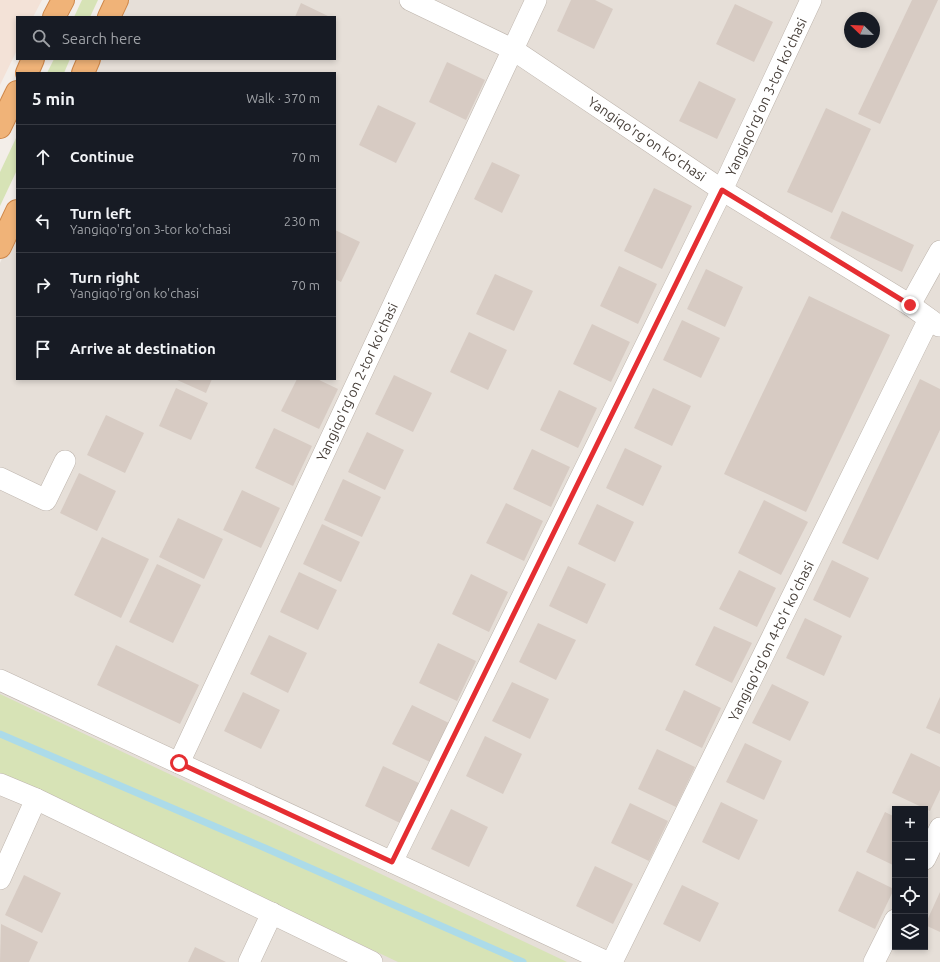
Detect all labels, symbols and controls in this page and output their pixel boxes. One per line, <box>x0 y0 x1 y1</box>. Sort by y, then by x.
north arrow <box>844 12 880 48</box>
street label: Yangiqo'rg'on 3-tor ko'chasi <box>722 15 810 179</box>
search box <box>16 16 336 60</box>
icon: search <box>30 27 52 49</box>
text: Search here <box>62 30 141 47</box>
text: 5 min <box>32 89 75 108</box>
text: Walk · 370 m <box>246 91 320 105</box>
street label: Yangiqo'rg'on ko'chasi <box>585 93 709 185</box>
icon: ahead <box>32 146 54 168</box>
text: Continue <box>70 148 134 165</box>
text: 70 m <box>291 150 320 164</box>
text: Turn left <box>70 205 131 222</box>
icon: left <box>32 210 54 232</box>
text: 230 m <box>284 214 320 228</box>
text: Yangiqo'rg'on 3-tor ko'chasi <box>70 222 231 236</box>
text: Turn right <box>70 269 140 286</box>
icon: right <box>32 274 54 296</box>
text: 70 m <box>291 278 320 292</box>
text: Yangiqo'rg'on ko'chasi <box>70 286 199 300</box>
route end <box>901 296 919 314</box>
street label: Yangiqo'rg'on 2-tor ko'chasi <box>313 300 401 464</box>
icon: arrive <box>32 338 54 360</box>
text: Arrive at destination <box>70 340 216 357</box>
street label: Yangiqo'rg'on 4-to'r ko'chasi <box>725 558 817 724</box>
route start <box>170 754 188 772</box>
map controls <box>892 806 928 950</box>
button: + <box>892 806 928 842</box>
button: − <box>892 842 928 878</box>
button: locate <box>892 878 928 914</box>
button: layers <box>892 914 928 950</box>

